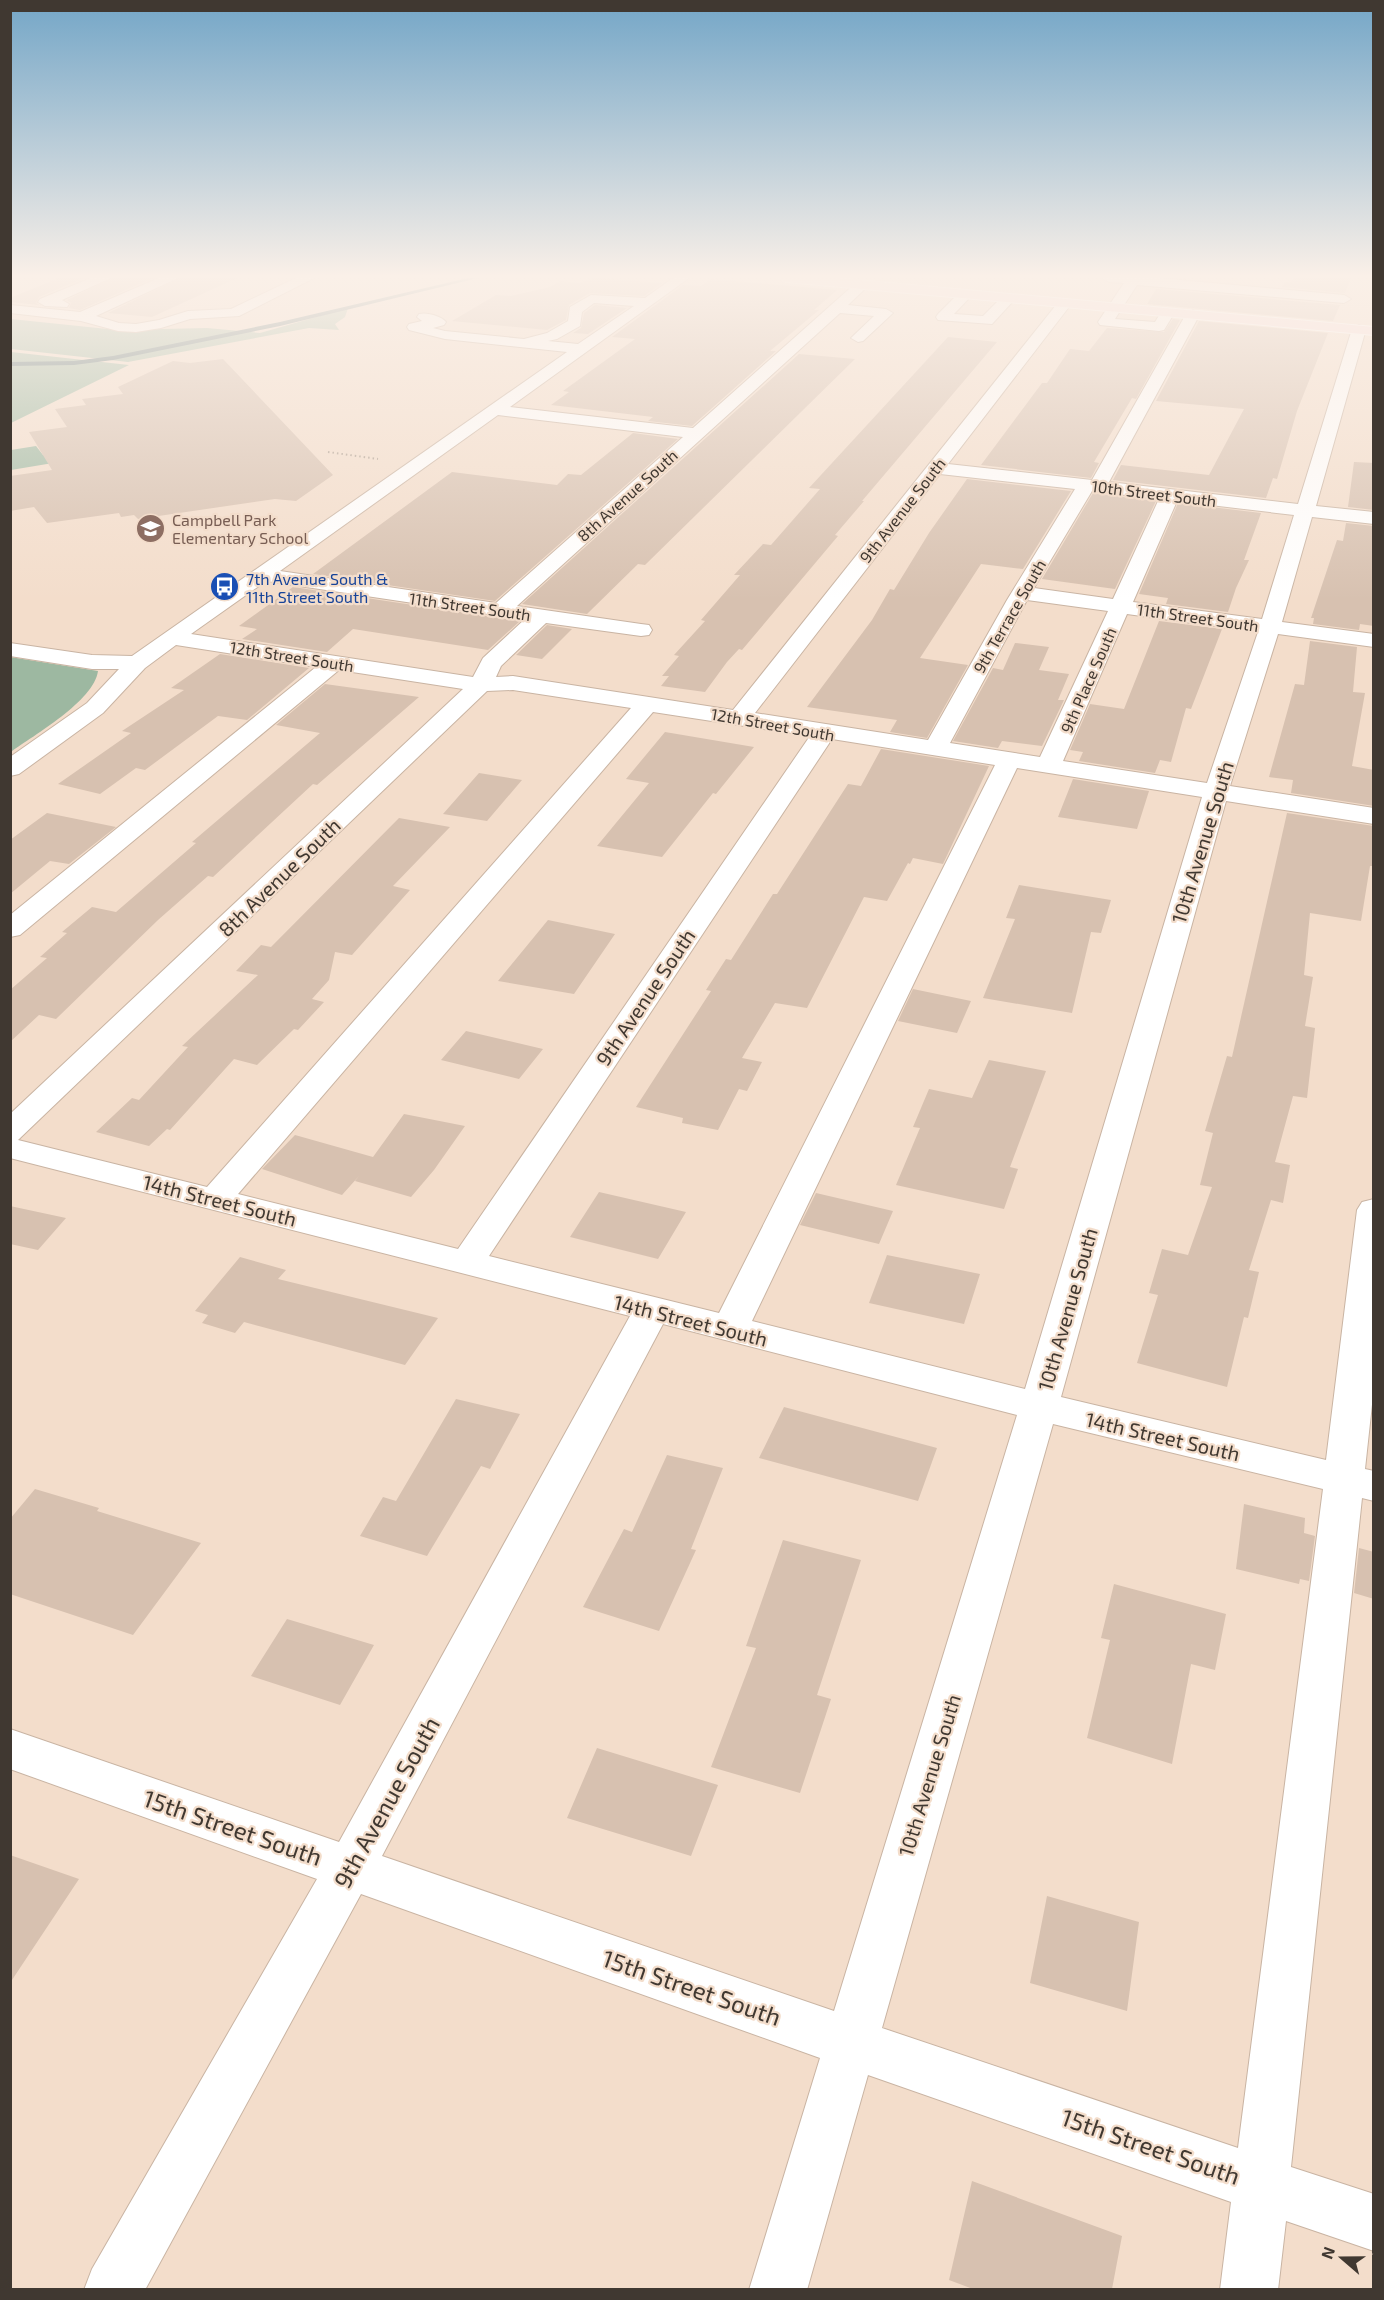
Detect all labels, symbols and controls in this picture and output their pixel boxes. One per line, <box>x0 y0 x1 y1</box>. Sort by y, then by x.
street label: 8th Avenue South <box>573 445 681 545</box>
street label: 9th Avenue South <box>855 454 949 566</box>
street label: 10th Street South <box>1091 476 1217 510</box>
place label: Campbell Park Elementary School <box>172 510 308 547</box>
school or university icon: Campbell Park Elementary School <box>135 512 167 544</box>
street label: 9th Terrace South <box>969 556 1049 676</box>
place label: 7th Avenue South & 11th Street South <box>246 569 388 606</box>
bus stop icon: 7th Avenue South & 11th Street South <box>209 571 241 603</box>
street label: 11th Street South <box>408 588 532 624</box>
street label: 11th Street South <box>1136 599 1260 635</box>
street label: 9th Place South <box>1056 624 1120 736</box>
street label: 12th Street South <box>229 637 355 675</box>
street label: 12th Street South <box>710 704 836 744</box>
street label: 10th Avenue South <box>1166 758 1238 926</box>
street label: 8th Avenue South <box>213 813 345 941</box>
street label: 9th Avenue South <box>590 924 700 1070</box>
street label: 14th Street South <box>141 1169 299 1231</box>
street label: 10th Avenue South <box>1032 1225 1102 1393</box>
street label: 14th Street South <box>612 1289 770 1351</box>
street label: 14th Street South <box>1084 1407 1242 1465</box>
street label: 10th Avenue South <box>893 1691 965 1859</box>
street label: 9th Avenue South <box>327 1711 445 1893</box>
street label: 15th Street South <box>140 1783 326 1871</box>
street label: 15th Street South <box>599 1943 785 2031</box>
street label: 15th Street South <box>1058 2102 1244 2190</box>
north arrow <box>1312 2228 1372 2288</box>
text: N <box>1317 2244 1338 2261</box>

